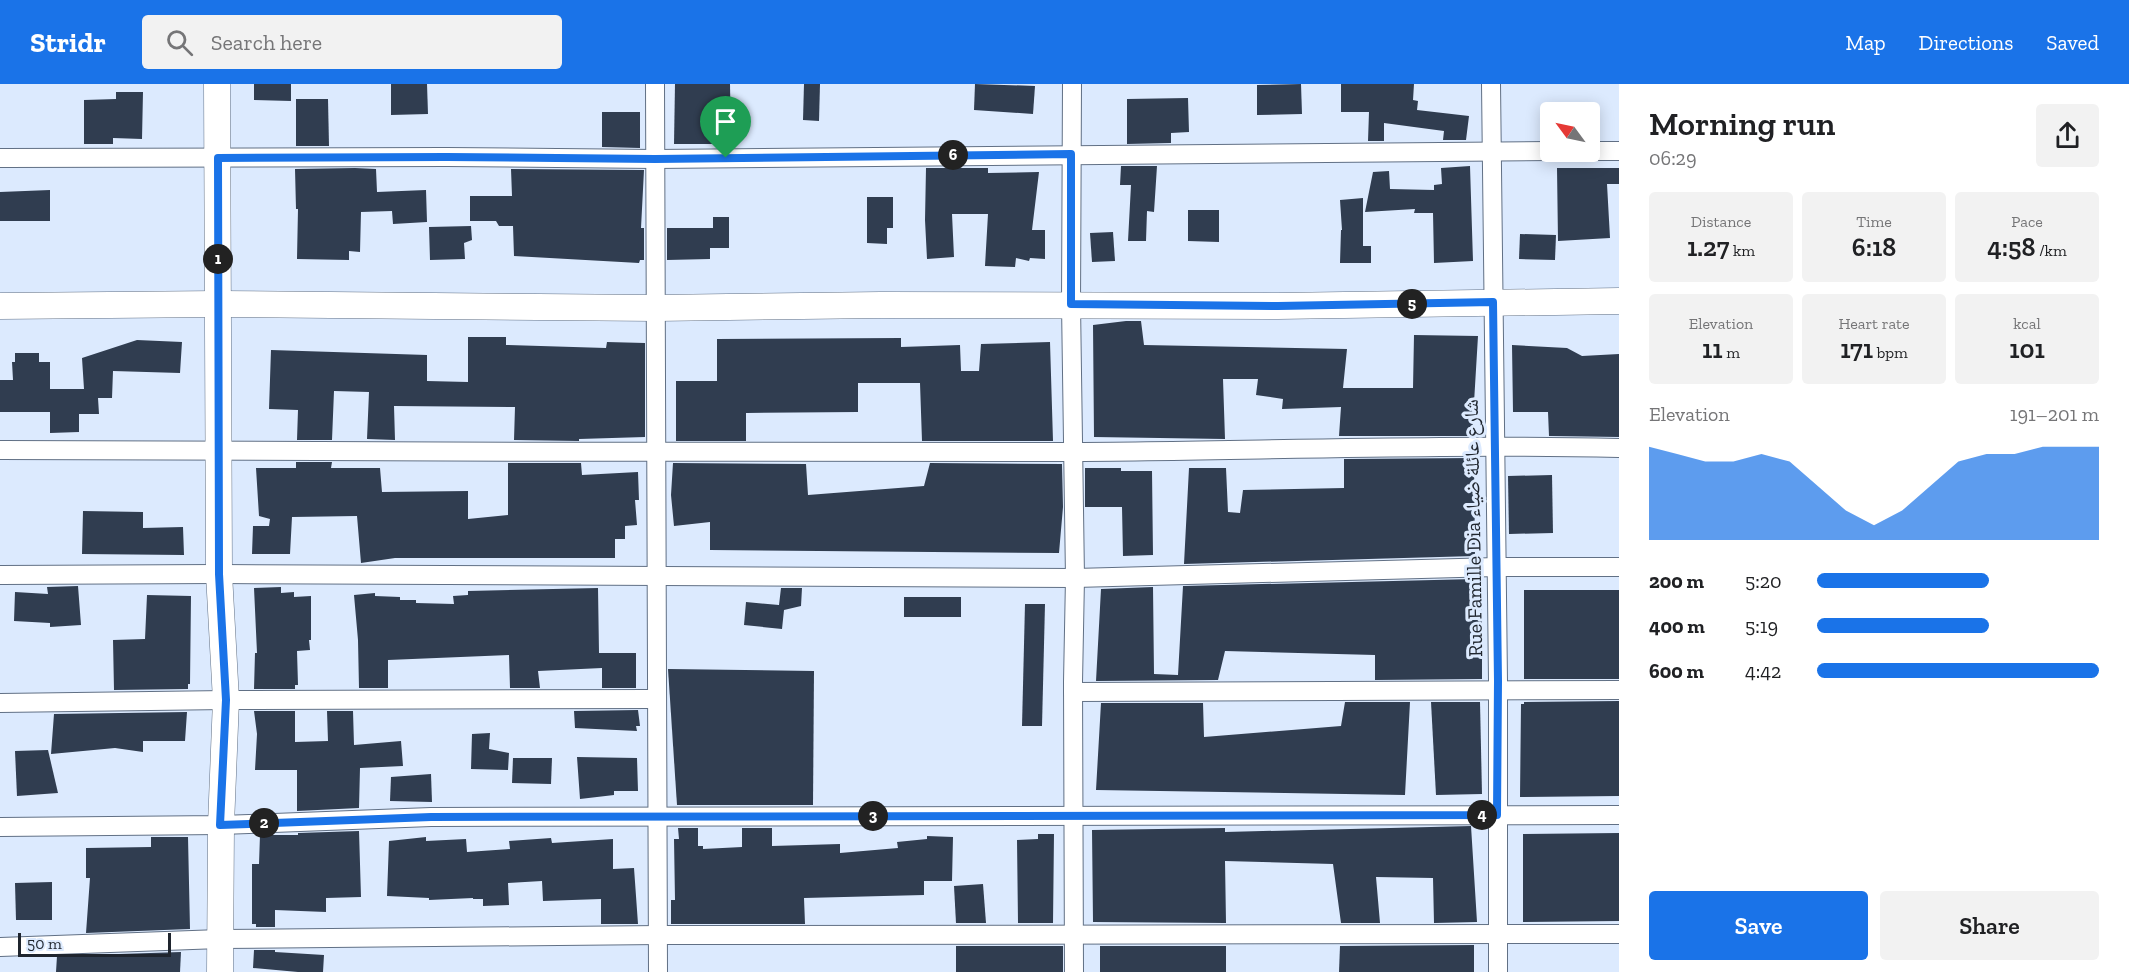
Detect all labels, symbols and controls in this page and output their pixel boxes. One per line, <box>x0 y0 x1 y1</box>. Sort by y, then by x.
search box <box>142 15 562 69</box>
text: Stridr <box>30 26 106 59</box>
icon: search <box>163 26 196 59</box>
text: Search here <box>211 29 322 56</box>
text: Map <box>1846 30 1886 55</box>
text: Directions <box>1919 30 2013 55</box>
text: Saved <box>2046 30 2099 55</box>
pin <box>700 96 751 158</box>
north arrow <box>1540 102 1600 162</box>
map controls <box>1540 102 1600 162</box>
text: Morning run <box>1649 104 1835 143</box>
button: share <box>2036 104 2099 167</box>
icon: arrive <box>709 105 742 138</box>
pin: 6 <box>938 140 968 170</box>
text: 6 <box>949 145 957 164</box>
text: 06:29 <box>1649 146 1697 170</box>
text: Distance <box>1691 212 1751 231</box>
text: Time <box>1856 212 1892 231</box>
text: Pace <box>2011 212 2043 231</box>
text: 1.27 <box>1687 231 1729 263</box>
text: 6:18 <box>1852 231 1896 263</box>
text: 4:58 <box>1987 231 2036 263</box>
text: km <box>1729 241 1755 260</box>
text: /km <box>2036 241 2067 260</box>
pin: 1 <box>203 244 233 274</box>
text: 1 <box>215 249 221 268</box>
pin: 5 <box>1397 289 1427 319</box>
text: 5 <box>1408 294 1416 313</box>
text: Elevation <box>1689 314 1753 333</box>
text: Heart rate <box>1838 314 1910 333</box>
text: kcal <box>2013 314 2041 333</box>
text: 11 <box>1702 333 1723 365</box>
text: 171 <box>1840 333 1873 365</box>
text: 101 <box>2009 333 2045 365</box>
text: m <box>1723 343 1740 362</box>
text: bpm <box>1873 343 1908 362</box>
street label: Rue Famille Dia شارع عائلة ضياء <box>1459 399 1488 657</box>
text: Elevation <box>1649 402 1730 426</box>
text: 191–201 m <box>2010 402 2099 426</box>
text: 200 m <box>1649 569 1704 593</box>
text: 5:20 <box>1745 569 1782 593</box>
text: 400 m <box>1649 614 1705 638</box>
text: 5:19 <box>1745 614 1778 638</box>
text: 600 m <box>1649 659 1704 683</box>
text: 4:42 <box>1745 659 1781 683</box>
pin: 4 <box>1467 800 1497 830</box>
pin: 3 <box>858 801 888 831</box>
text: 4 <box>1477 805 1487 824</box>
text: 3 <box>869 806 877 825</box>
pin: 2 <box>249 808 279 838</box>
text: 2 <box>260 813 268 832</box>
button: Save <box>1649 891 1868 960</box>
button: Share <box>1880 891 2099 960</box>
scale bar <box>18 930 171 958</box>
text: 50 m <box>27 934 62 953</box>

